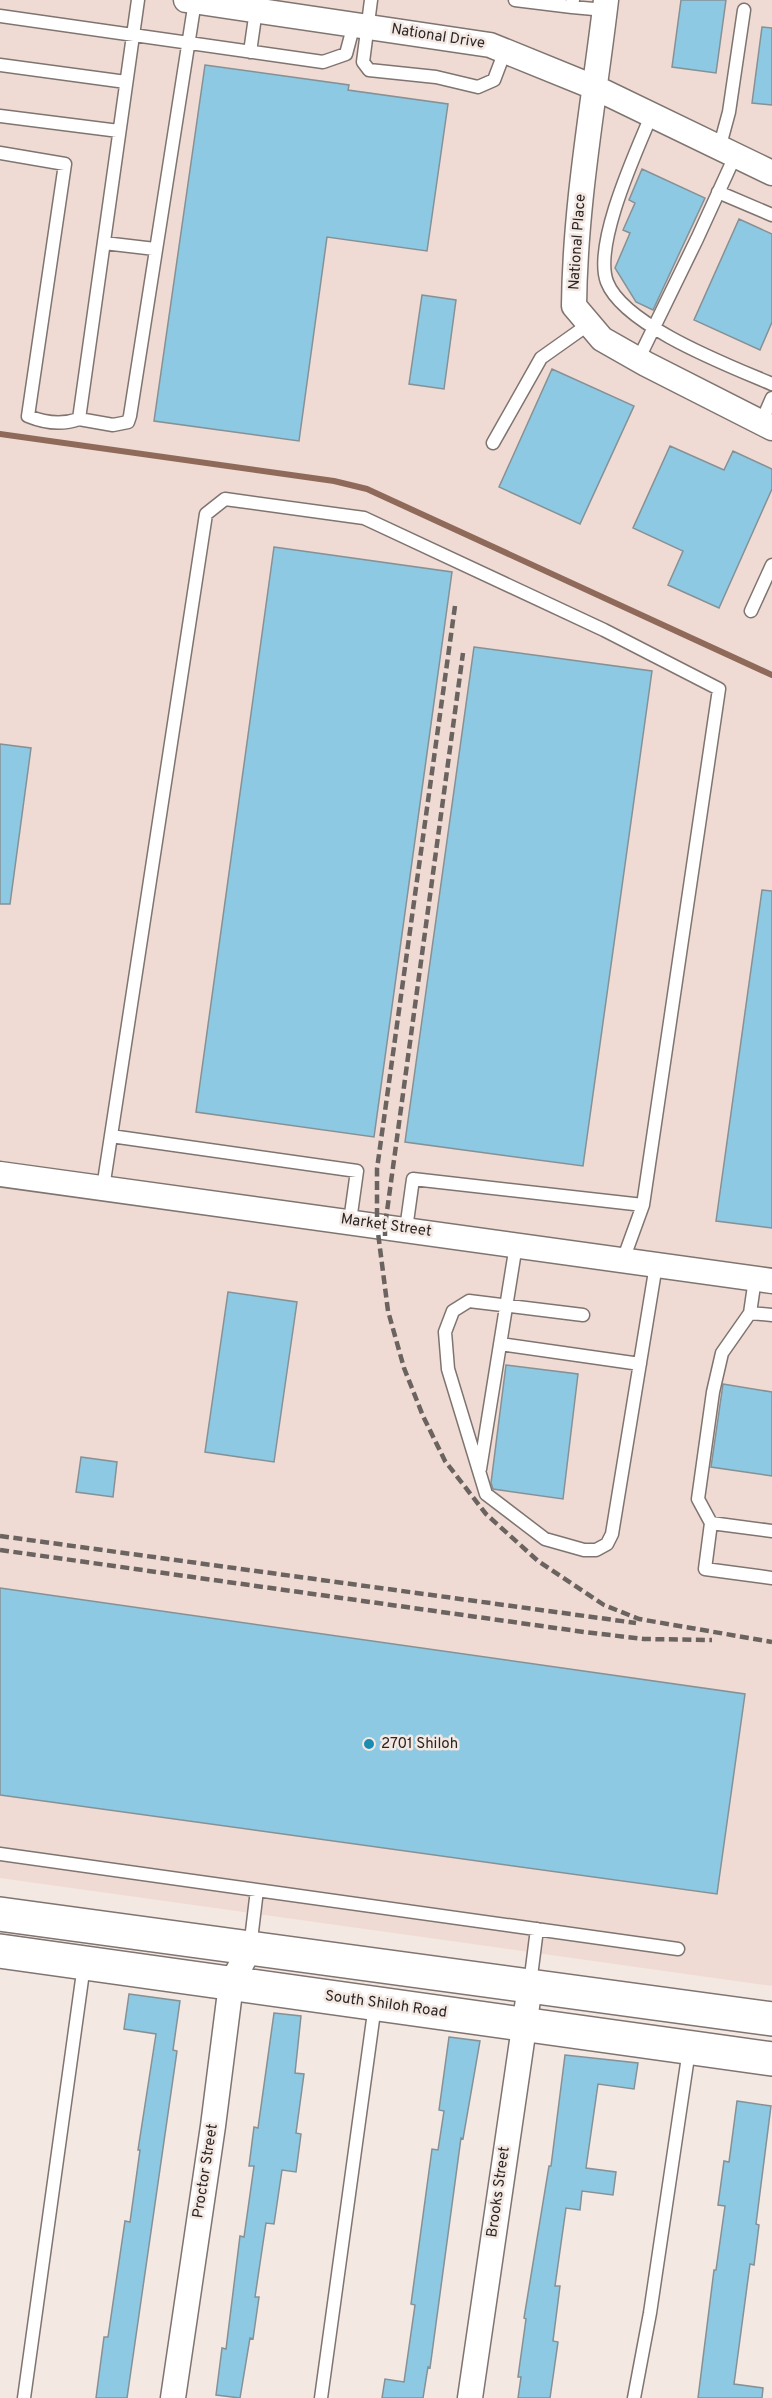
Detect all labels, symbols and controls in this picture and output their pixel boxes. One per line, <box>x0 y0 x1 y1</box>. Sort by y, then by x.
street label: National Drive <box>390 20 486 54</box>
street label: National Place <box>565 193 591 291</box>
street label: Market Street <box>339 1210 433 1242</box>
place label: 2701 Shiloh <box>381 1735 458 1754</box>
marker: 2701 Shiloh <box>362 1737 376 1751</box>
street label: South Shiloh Road <box>324 1987 448 2023</box>
street label: Proctor Street <box>189 2122 223 2220</box>
street label: Brooks Street <box>483 2145 515 2239</box>

